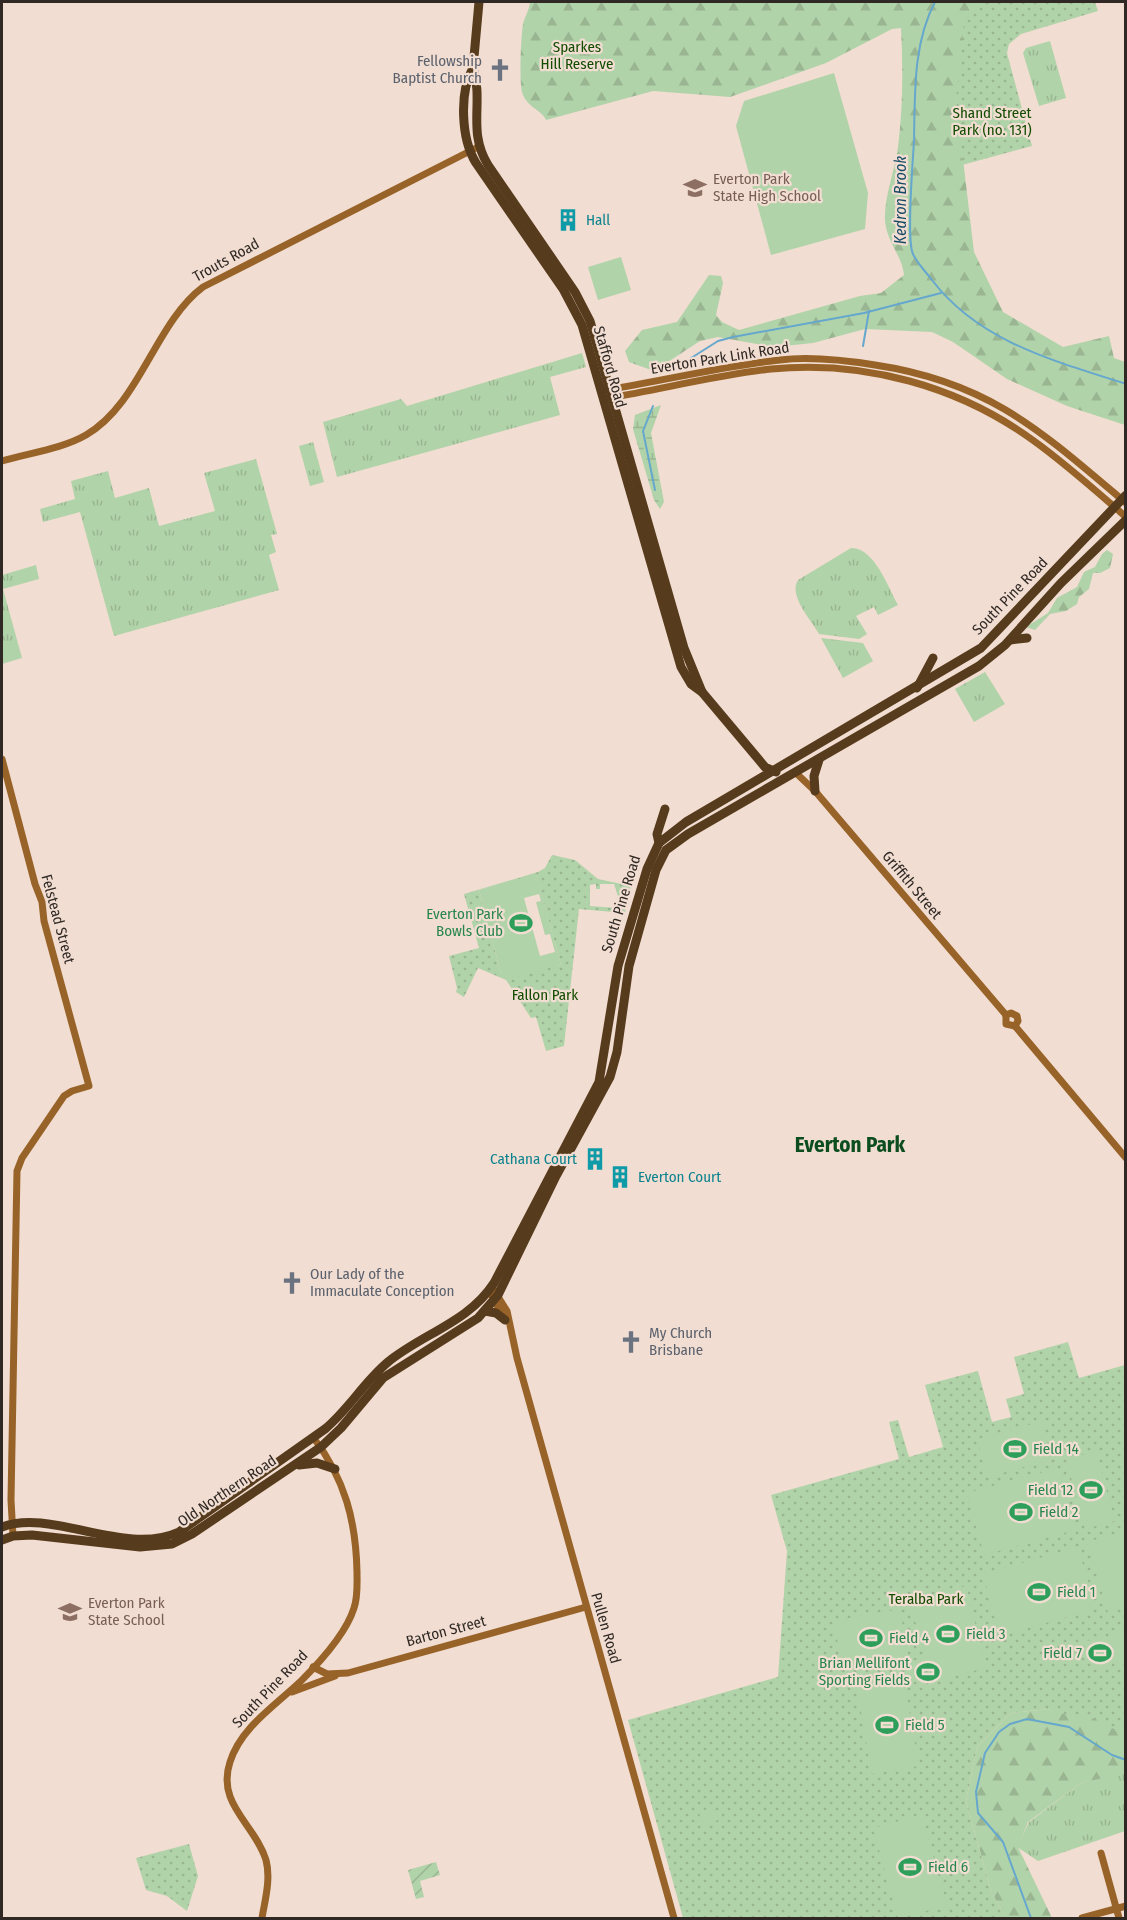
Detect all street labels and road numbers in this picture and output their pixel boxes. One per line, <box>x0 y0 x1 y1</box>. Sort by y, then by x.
street label: Trouts Road <box>190 234 262 286</box>
street label: Stafford Road <box>590 324 630 410</box>
street label: Everton Park Link Road <box>649 338 791 378</box>
street label: South Pine Road <box>968 553 1052 639</box>
street label: Griffith Street <box>878 847 946 923</box>
street label: South Pine Road <box>598 853 644 955</box>
street label: Felstead Street <box>37 872 79 966</box>
street label: Old Northern Road <box>174 1451 280 1531</box>
street label: Pullen Road <box>587 1590 625 1666</box>
street label: Barton Street <box>404 1612 488 1650</box>
street label: South Pine Road <box>228 1646 312 1732</box>

